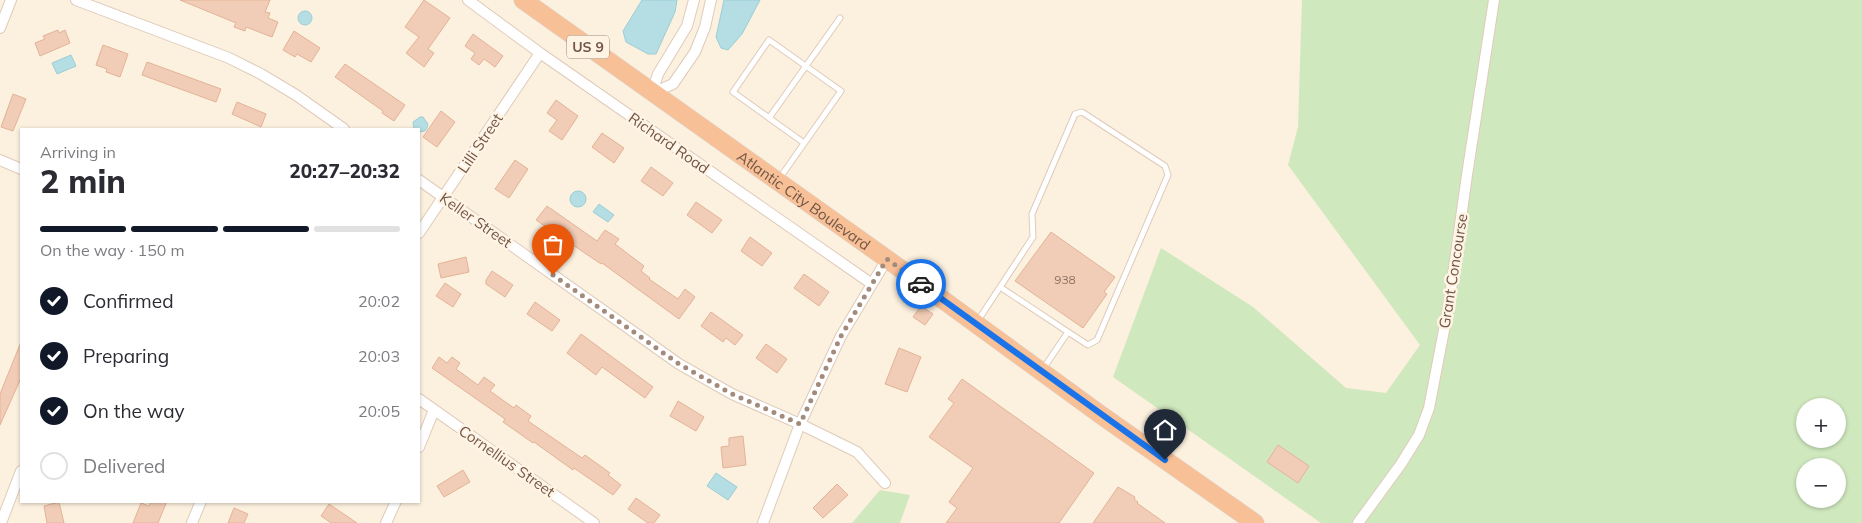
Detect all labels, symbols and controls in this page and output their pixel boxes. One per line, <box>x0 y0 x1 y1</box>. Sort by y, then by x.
road number: US 9 <box>567 36 609 58</box>
street label: Richard Road <box>625 108 713 178</box>
street label: Lilli Street <box>453 110 507 176</box>
text: Arriving in <box>40 142 116 162</box>
street label: Atlantic City Boulevard <box>734 146 874 254</box>
text: 20:27–20:32 <box>289 159 400 183</box>
text: 2 min <box>40 161 126 201</box>
street label: Keller Street <box>436 188 516 252</box>
street label: Grant Concourse <box>1435 212 1471 330</box>
pin <box>532 224 574 275</box>
icon: bag <box>539 231 567 259</box>
text: On the way · 150 m <box>40 240 185 260</box>
courier <box>896 259 946 309</box>
icon: car <box>907 270 935 298</box>
house number: 938 <box>1054 272 1076 287</box>
icon: check <box>40 287 68 315</box>
text: Confirmed <box>83 289 174 313</box>
text: 20:02 <box>358 291 400 311</box>
icon: check <box>40 342 68 370</box>
text: Preparing <box>83 344 169 368</box>
text: 20:03 <box>358 346 400 366</box>
icon: check <box>40 397 68 425</box>
map controls <box>1796 398 1846 508</box>
button: + <box>1796 398 1846 448</box>
text: On the way <box>83 399 185 423</box>
text: 20:05 <box>358 401 400 421</box>
pin <box>1144 409 1186 460</box>
icon: home <box>1151 416 1179 444</box>
street label: Cornellius Street <box>455 421 559 501</box>
text: Delivered <box>83 454 165 478</box>
button: − <box>1796 458 1846 508</box>

